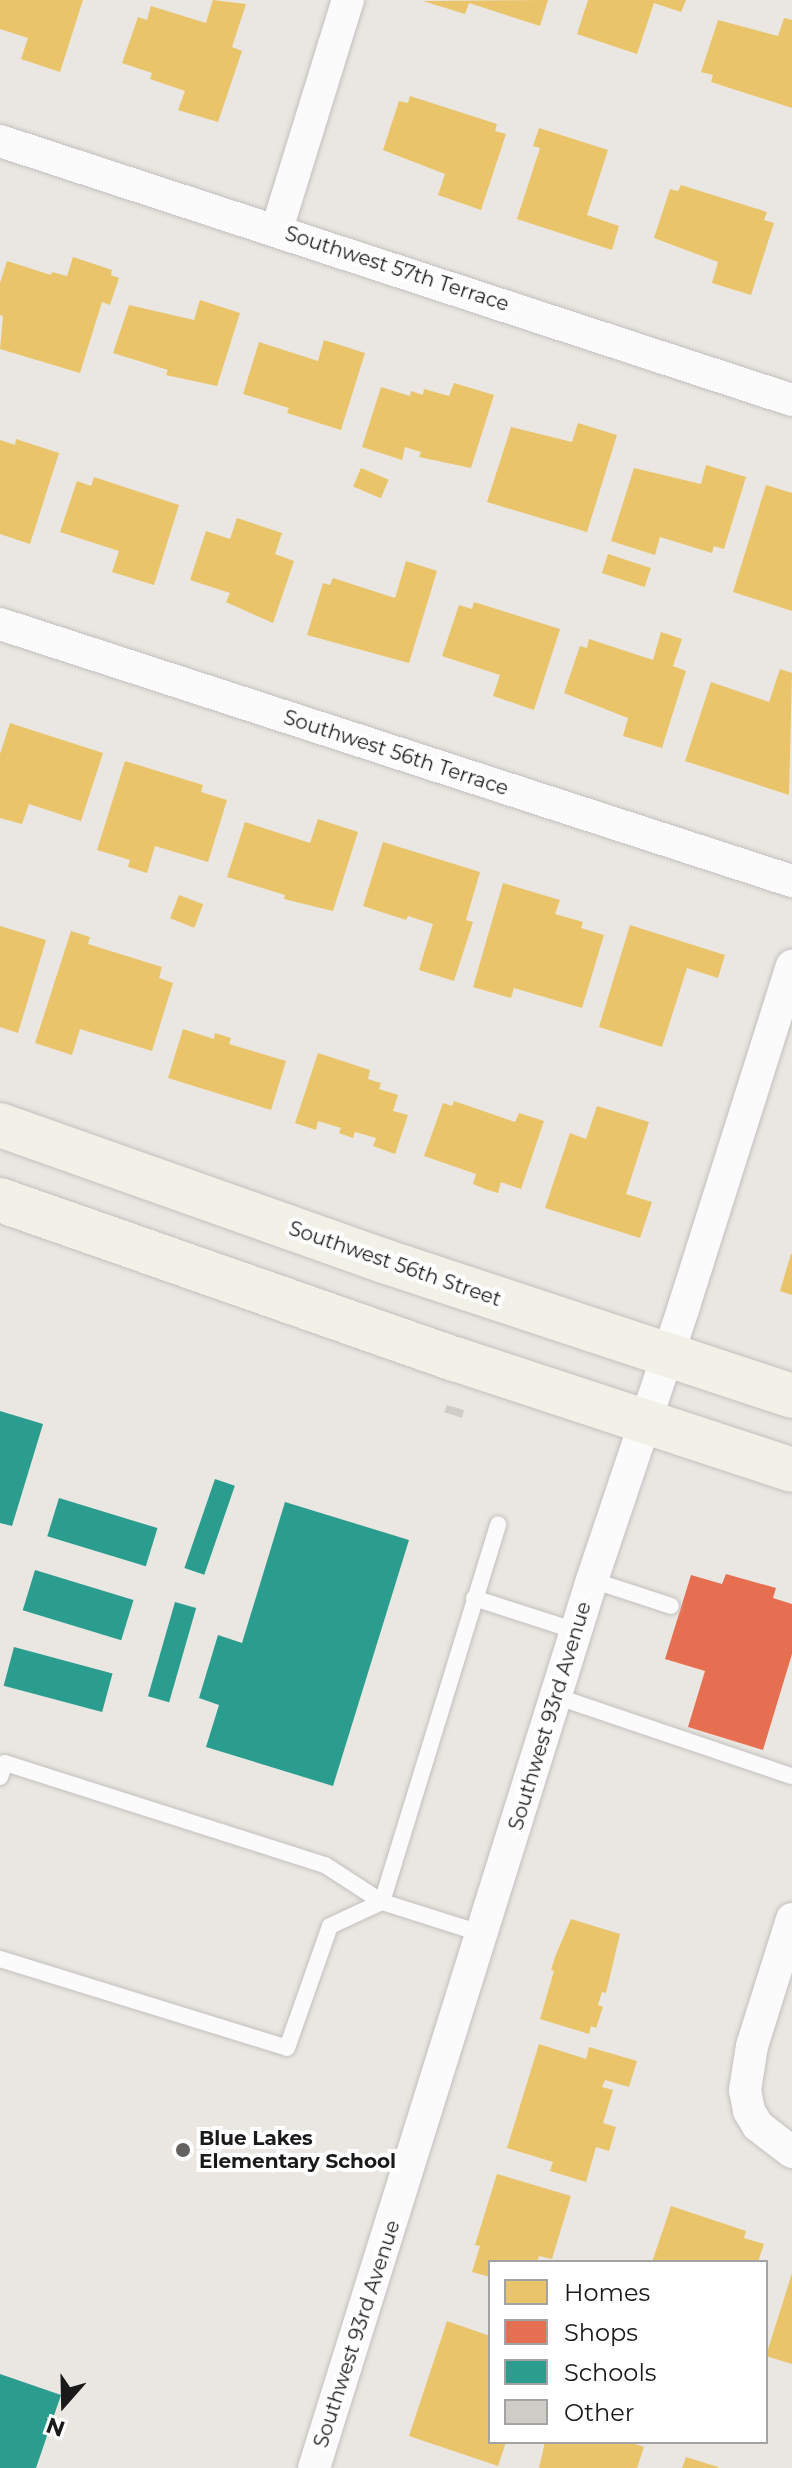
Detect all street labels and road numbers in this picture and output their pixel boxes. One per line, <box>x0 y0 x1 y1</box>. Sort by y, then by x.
street label: Southwest 57th Terrace <box>282 221 512 317</box>
street label: Southwest 56th Terrace <box>281 705 511 801</box>
street label: Southwest 56th Street <box>286 1216 504 1312</box>
street label: Southwest 93rd Avenue <box>504 1599 596 1833</box>
street label: Southwest 93rd Avenue <box>309 2217 405 2451</box>

